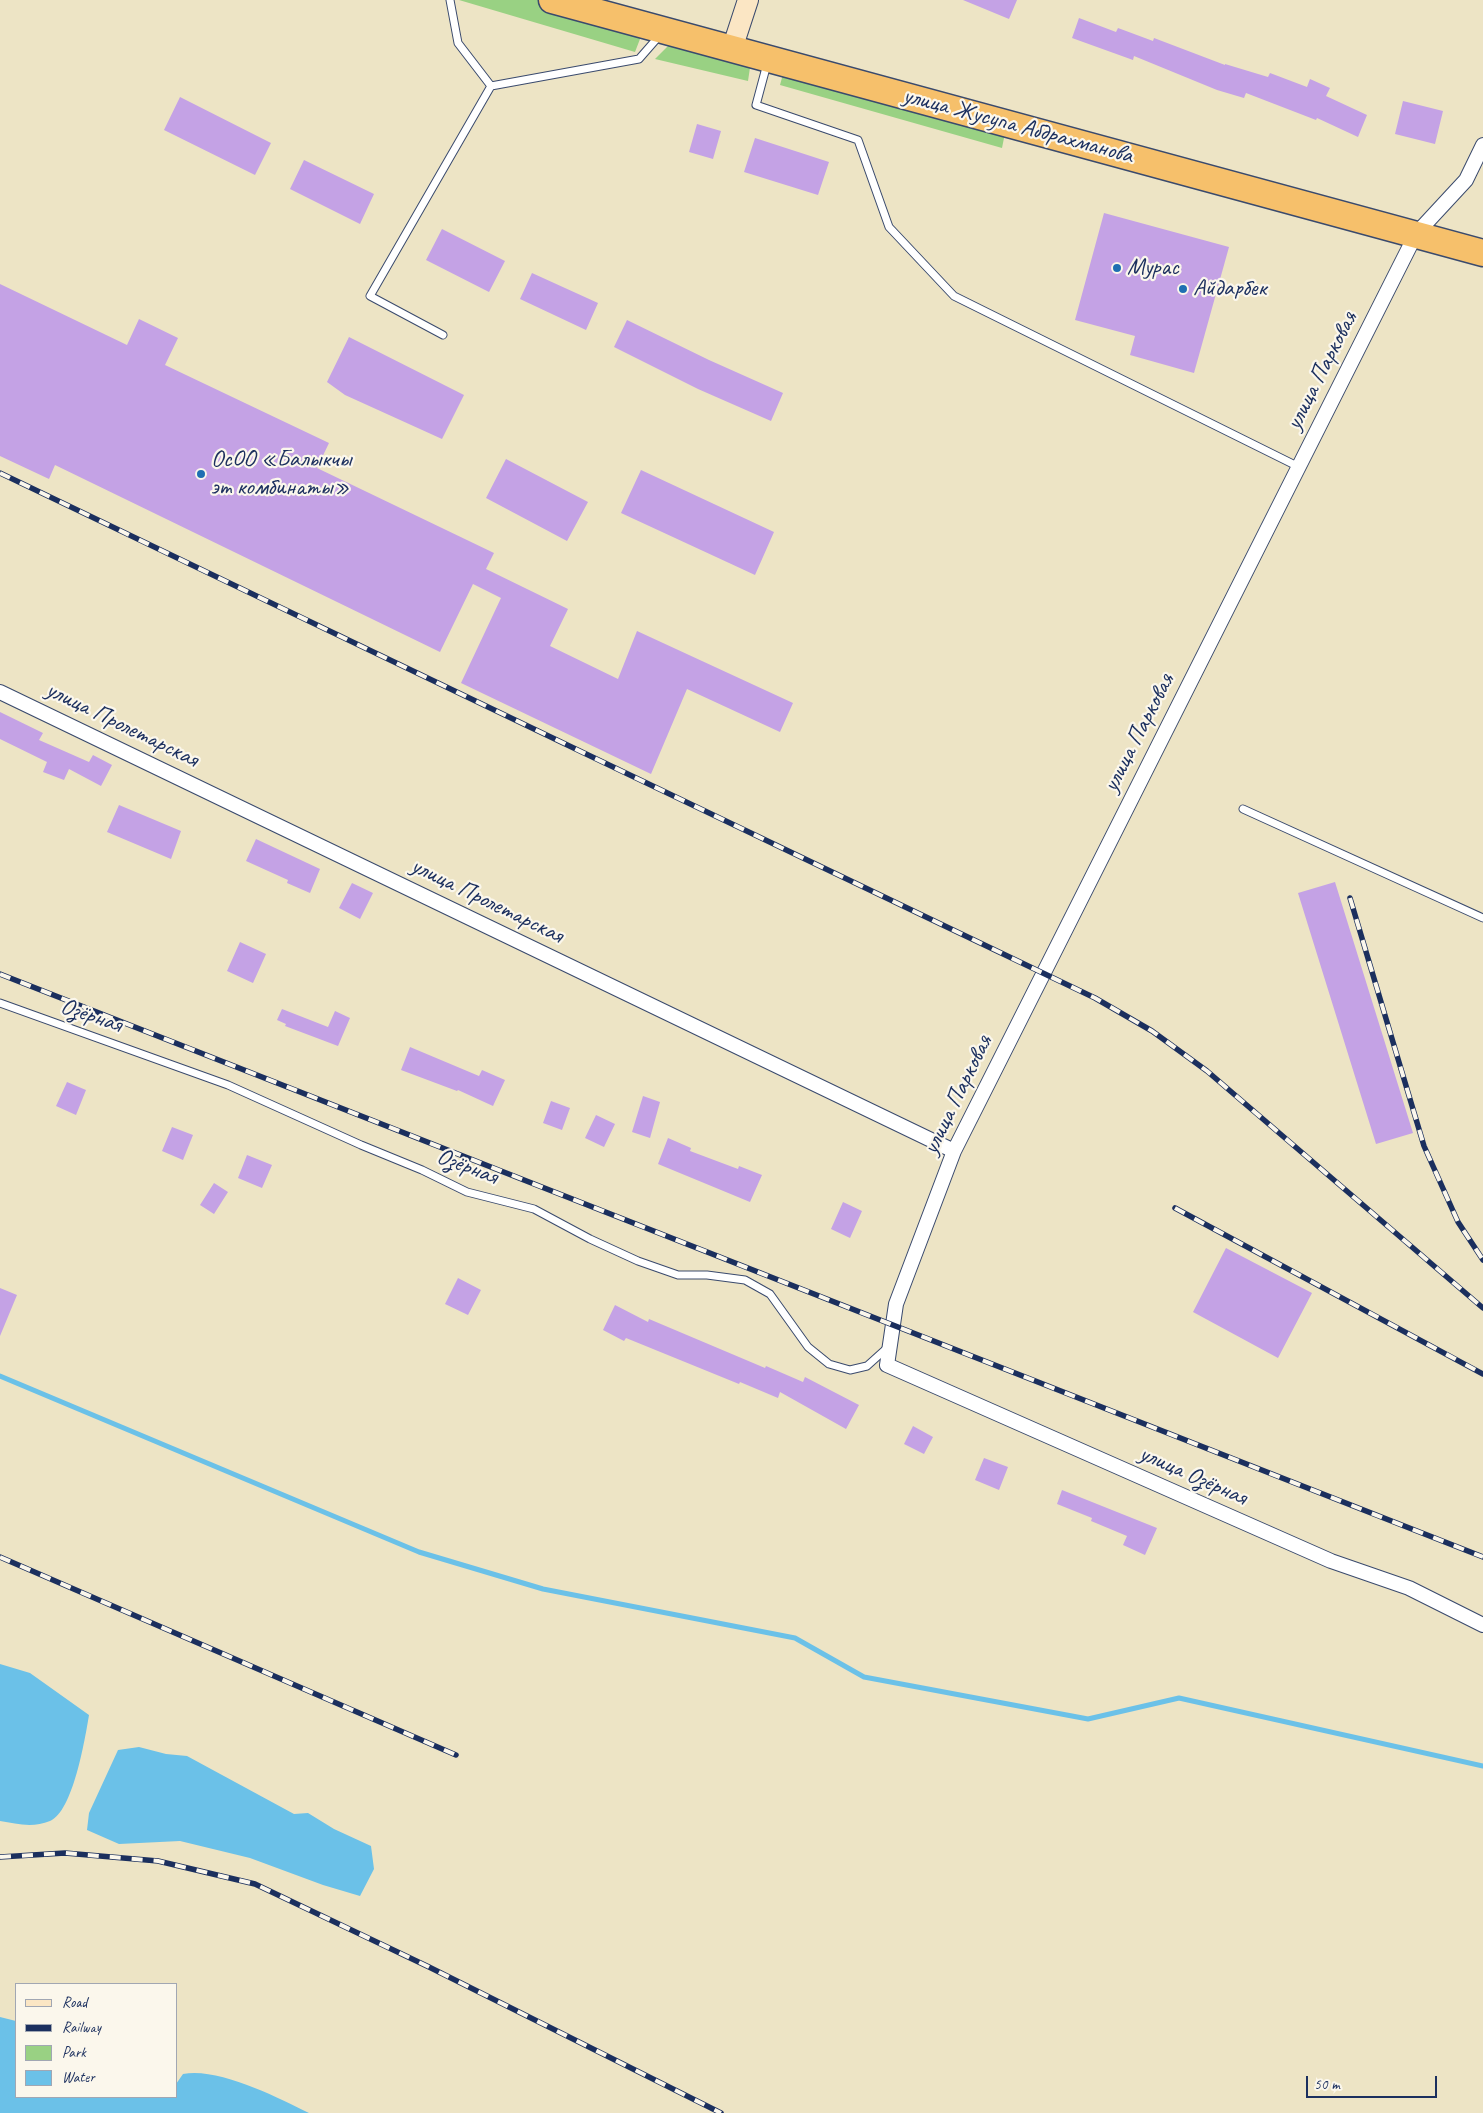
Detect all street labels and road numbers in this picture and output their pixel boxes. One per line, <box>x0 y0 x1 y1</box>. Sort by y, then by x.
street label: улица Жусупа Абдрахманова <box>900 81 1136 171</box>
street label: улица Парковая <box>1280 307 1364 435</box>
street label: улица Парковая <box>1097 669 1181 797</box>
street label: улица Пролетарская <box>41 676 203 774</box>
street label: улица Пролетарская <box>406 852 568 950</box>
street label: Озёрная <box>57 992 125 1040</box>
street label: улица Парковая <box>917 1031 999 1159</box>
street label: Озёрная <box>432 1142 502 1192</box>
street label: улица Озёрная <box>1135 1439 1251 1513</box>

